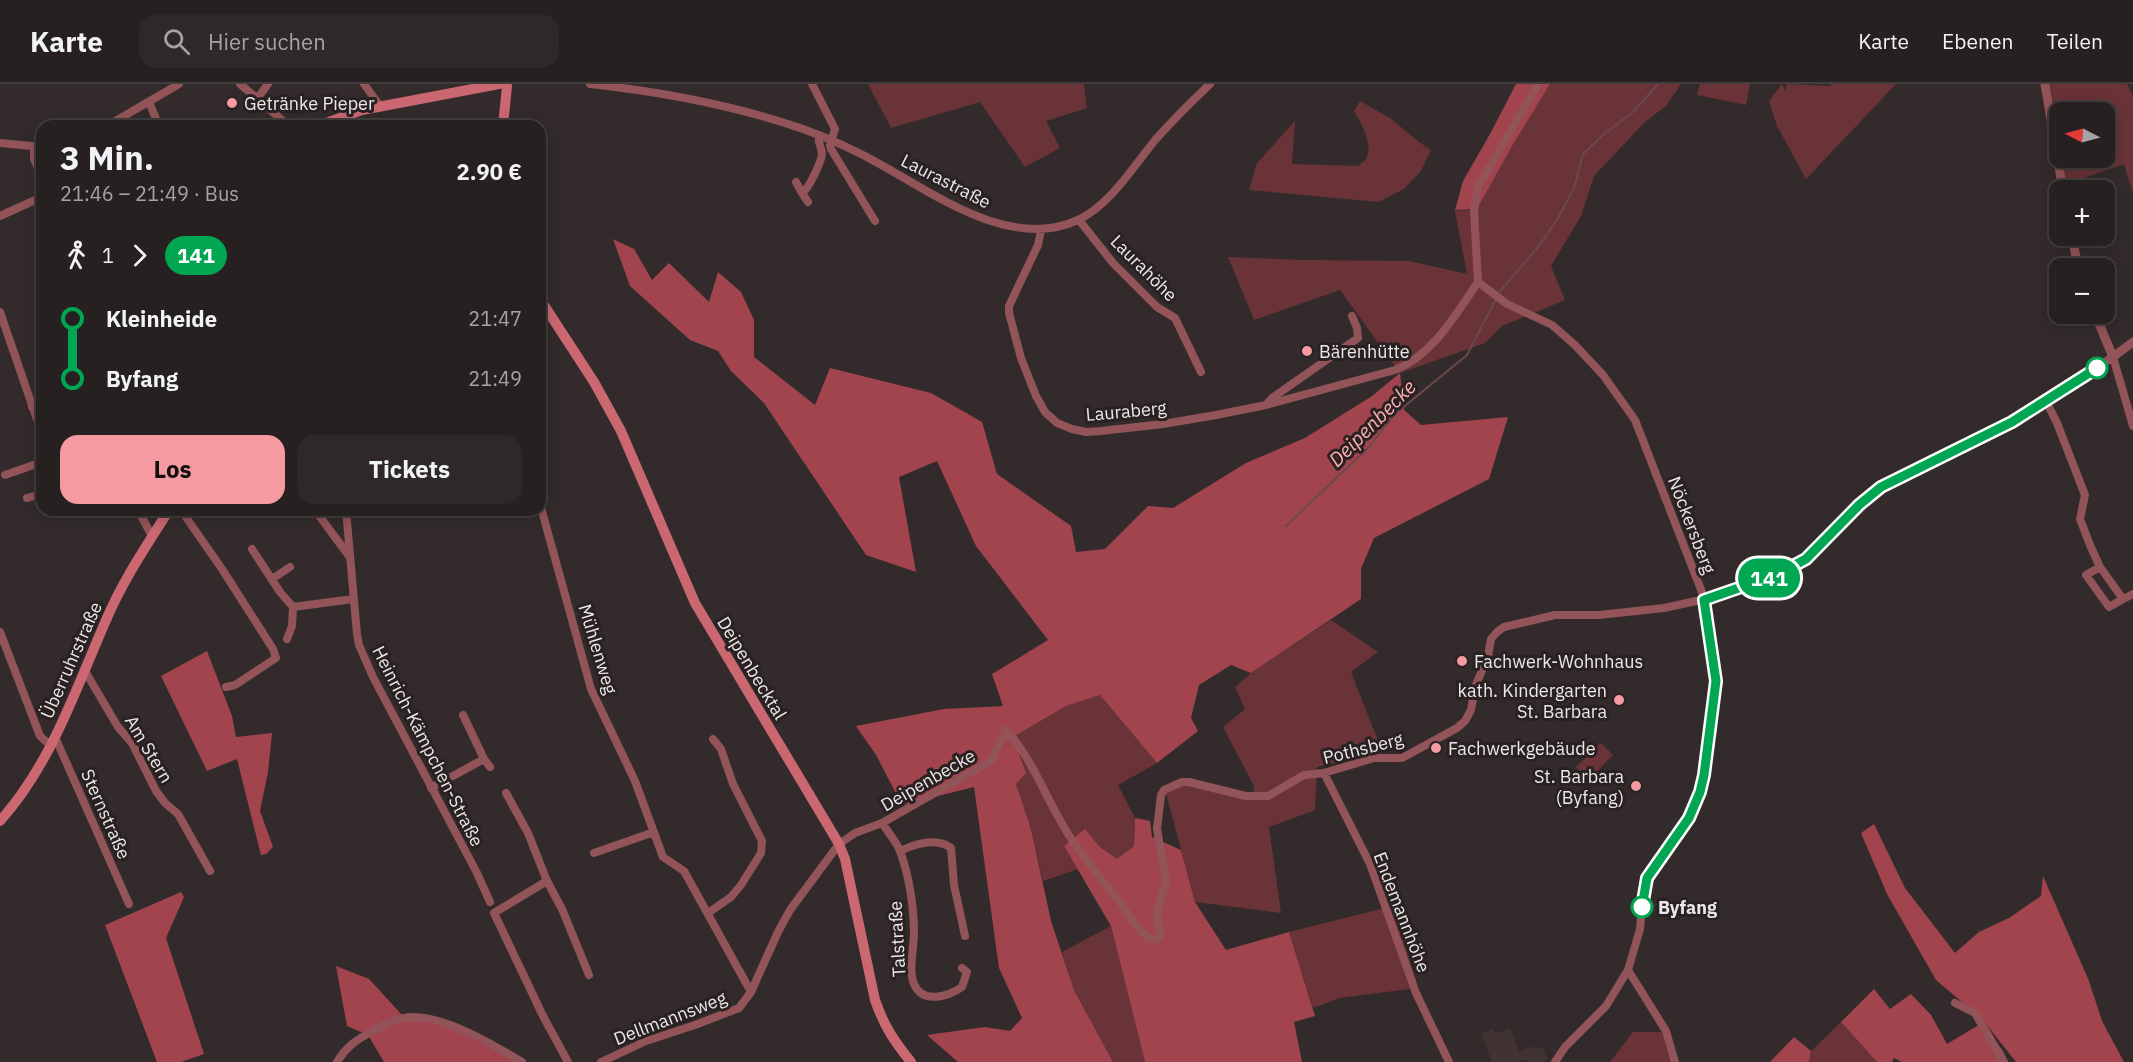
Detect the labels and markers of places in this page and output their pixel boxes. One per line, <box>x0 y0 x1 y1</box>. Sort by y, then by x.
place label: Getränke Pieper <box>244 92 375 115</box>
marker: Getränke Pieper <box>225 96 239 110</box>
place label: Bärenhütte <box>1319 340 1410 363</box>
marker: Bärenhütte <box>1300 344 1314 358</box>
unlabelled marker <box>2086 357 2108 379</box>
place label: Fachwerk-Wohnhaus <box>1474 650 1643 673</box>
marker: Fachwerk-Wohnhaus <box>1455 654 1469 668</box>
place label: kath. Kindergarten St. Barbara <box>1458 679 1607 723</box>
marker: kath. Kindergarten St. Barbara <box>1612 693 1626 707</box>
place label: Fachwerkgebäude <box>1448 737 1596 760</box>
marker: Fachwerkgebäude <box>1429 741 1443 755</box>
place label: St. Barbara (Byfang) <box>1534 765 1624 809</box>
marker: St. Barbara (Byfang) <box>1629 779 1643 793</box>
marker: Byfang <box>1631 896 1653 918</box>
place label: Byfang <box>1658 896 1717 919</box>

